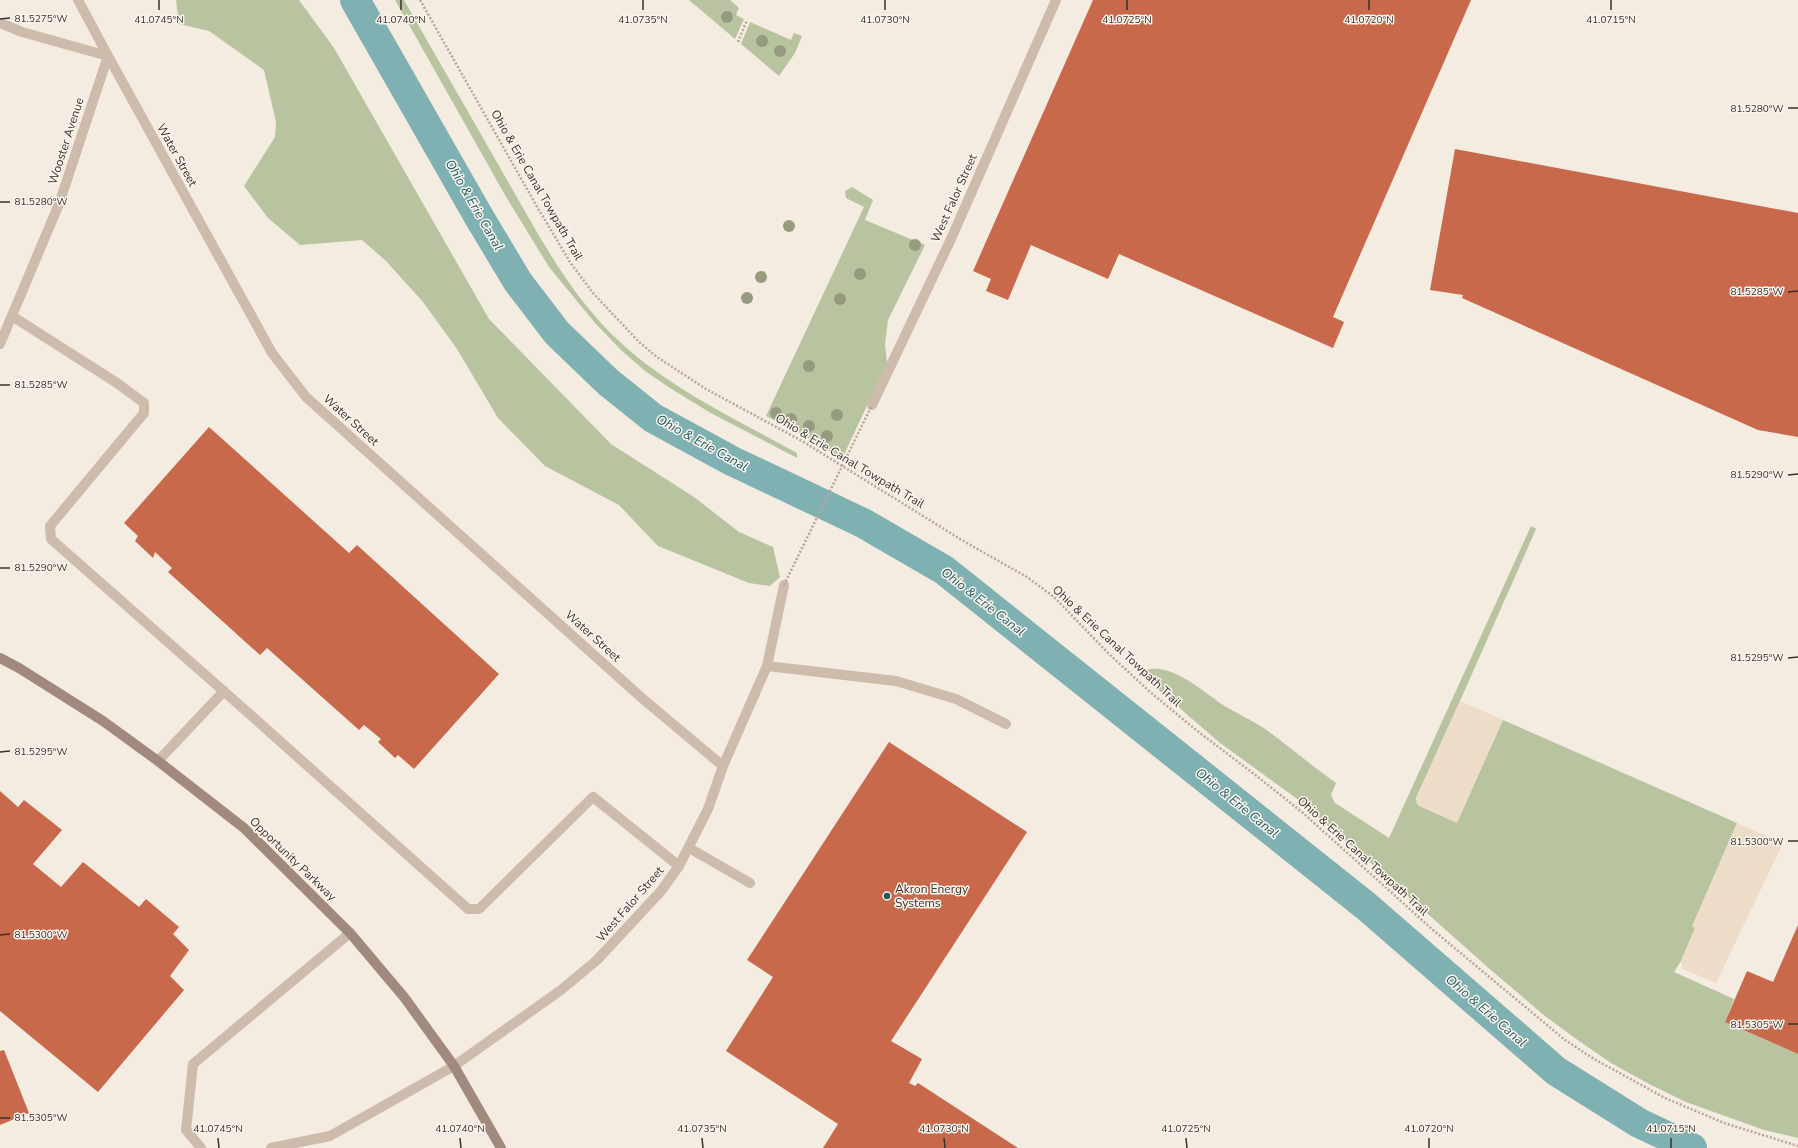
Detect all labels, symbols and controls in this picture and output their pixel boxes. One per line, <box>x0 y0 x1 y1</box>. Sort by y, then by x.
text: 81.5275°W <box>14 12 68 26</box>
text: 41.0745°N <box>134 13 184 27</box>
text: 41.0740°N <box>376 13 426 27</box>
text: 41.0735°N <box>618 13 668 27</box>
text: 41.0730°N <box>860 13 910 27</box>
text: 41.0725°N <box>1102 13 1152 27</box>
text: 41.0720°N <box>1344 13 1394 27</box>
text: 41.0715°N <box>1586 13 1636 27</box>
street label: Wooster Avenue <box>44 96 88 186</box>
text: 81.5280°W <box>1730 102 1784 116</box>
street label: Ohio & Erie Canal Towpath Trail <box>487 107 587 264</box>
street label: Water Street <box>153 121 201 190</box>
street label: West Falor Street <box>927 151 981 245</box>
water label: Ohio & Erie Canal <box>441 156 507 254</box>
text: 81.5280°W <box>14 195 68 209</box>
text: 81.5285°W <box>1730 285 1784 299</box>
text: 81.5285°W <box>14 378 68 392</box>
street label: Water Street <box>320 391 383 450</box>
water label: Ohio & Erie Canal <box>653 410 751 476</box>
street label: Ohio & Erie Canal Towpath Trail <box>772 410 928 512</box>
text: 81.5290°W <box>1730 468 1784 482</box>
text: 81.5290°W <box>14 561 68 575</box>
water label: Ohio & Erie Canal <box>937 563 1029 641</box>
street label: Ohio & Erie Canal Towpath Trail <box>1049 582 1185 711</box>
street label: Water Street <box>562 607 625 666</box>
text: 81.5295°W <box>1730 651 1784 665</box>
text: 81.5295°W <box>14 745 68 759</box>
water label: Ohio & Erie Canal <box>1192 764 1283 842</box>
street label: Ohio & Erie Canal Towpath Trail <box>1294 793 1432 920</box>
street label: Opportunity Parkway <box>246 813 340 905</box>
text: 81.5300°W <box>1730 835 1784 849</box>
street label: West Falor Street <box>593 862 668 945</box>
place label: Akron Energy Systems <box>895 881 969 911</box>
marker: Akron Energy Systems <box>882 891 892 901</box>
text: 81.5300°W <box>14 928 68 942</box>
water label: Ohio & Erie Canal <box>1441 971 1531 1051</box>
text: 81.5305°W <box>1730 1018 1784 1032</box>
text: 81.5305°W <box>14 1111 68 1125</box>
text: 41.0745°N <box>193 1122 243 1136</box>
text: 41.0740°N <box>435 1122 485 1136</box>
text: 41.0735°N <box>677 1122 727 1136</box>
text: 41.0730°N <box>919 1122 969 1136</box>
text: 41.0725°N <box>1161 1122 1211 1136</box>
text: 41.0720°N <box>1404 1122 1454 1136</box>
text: 41.0715°N <box>1646 1122 1696 1136</box>

